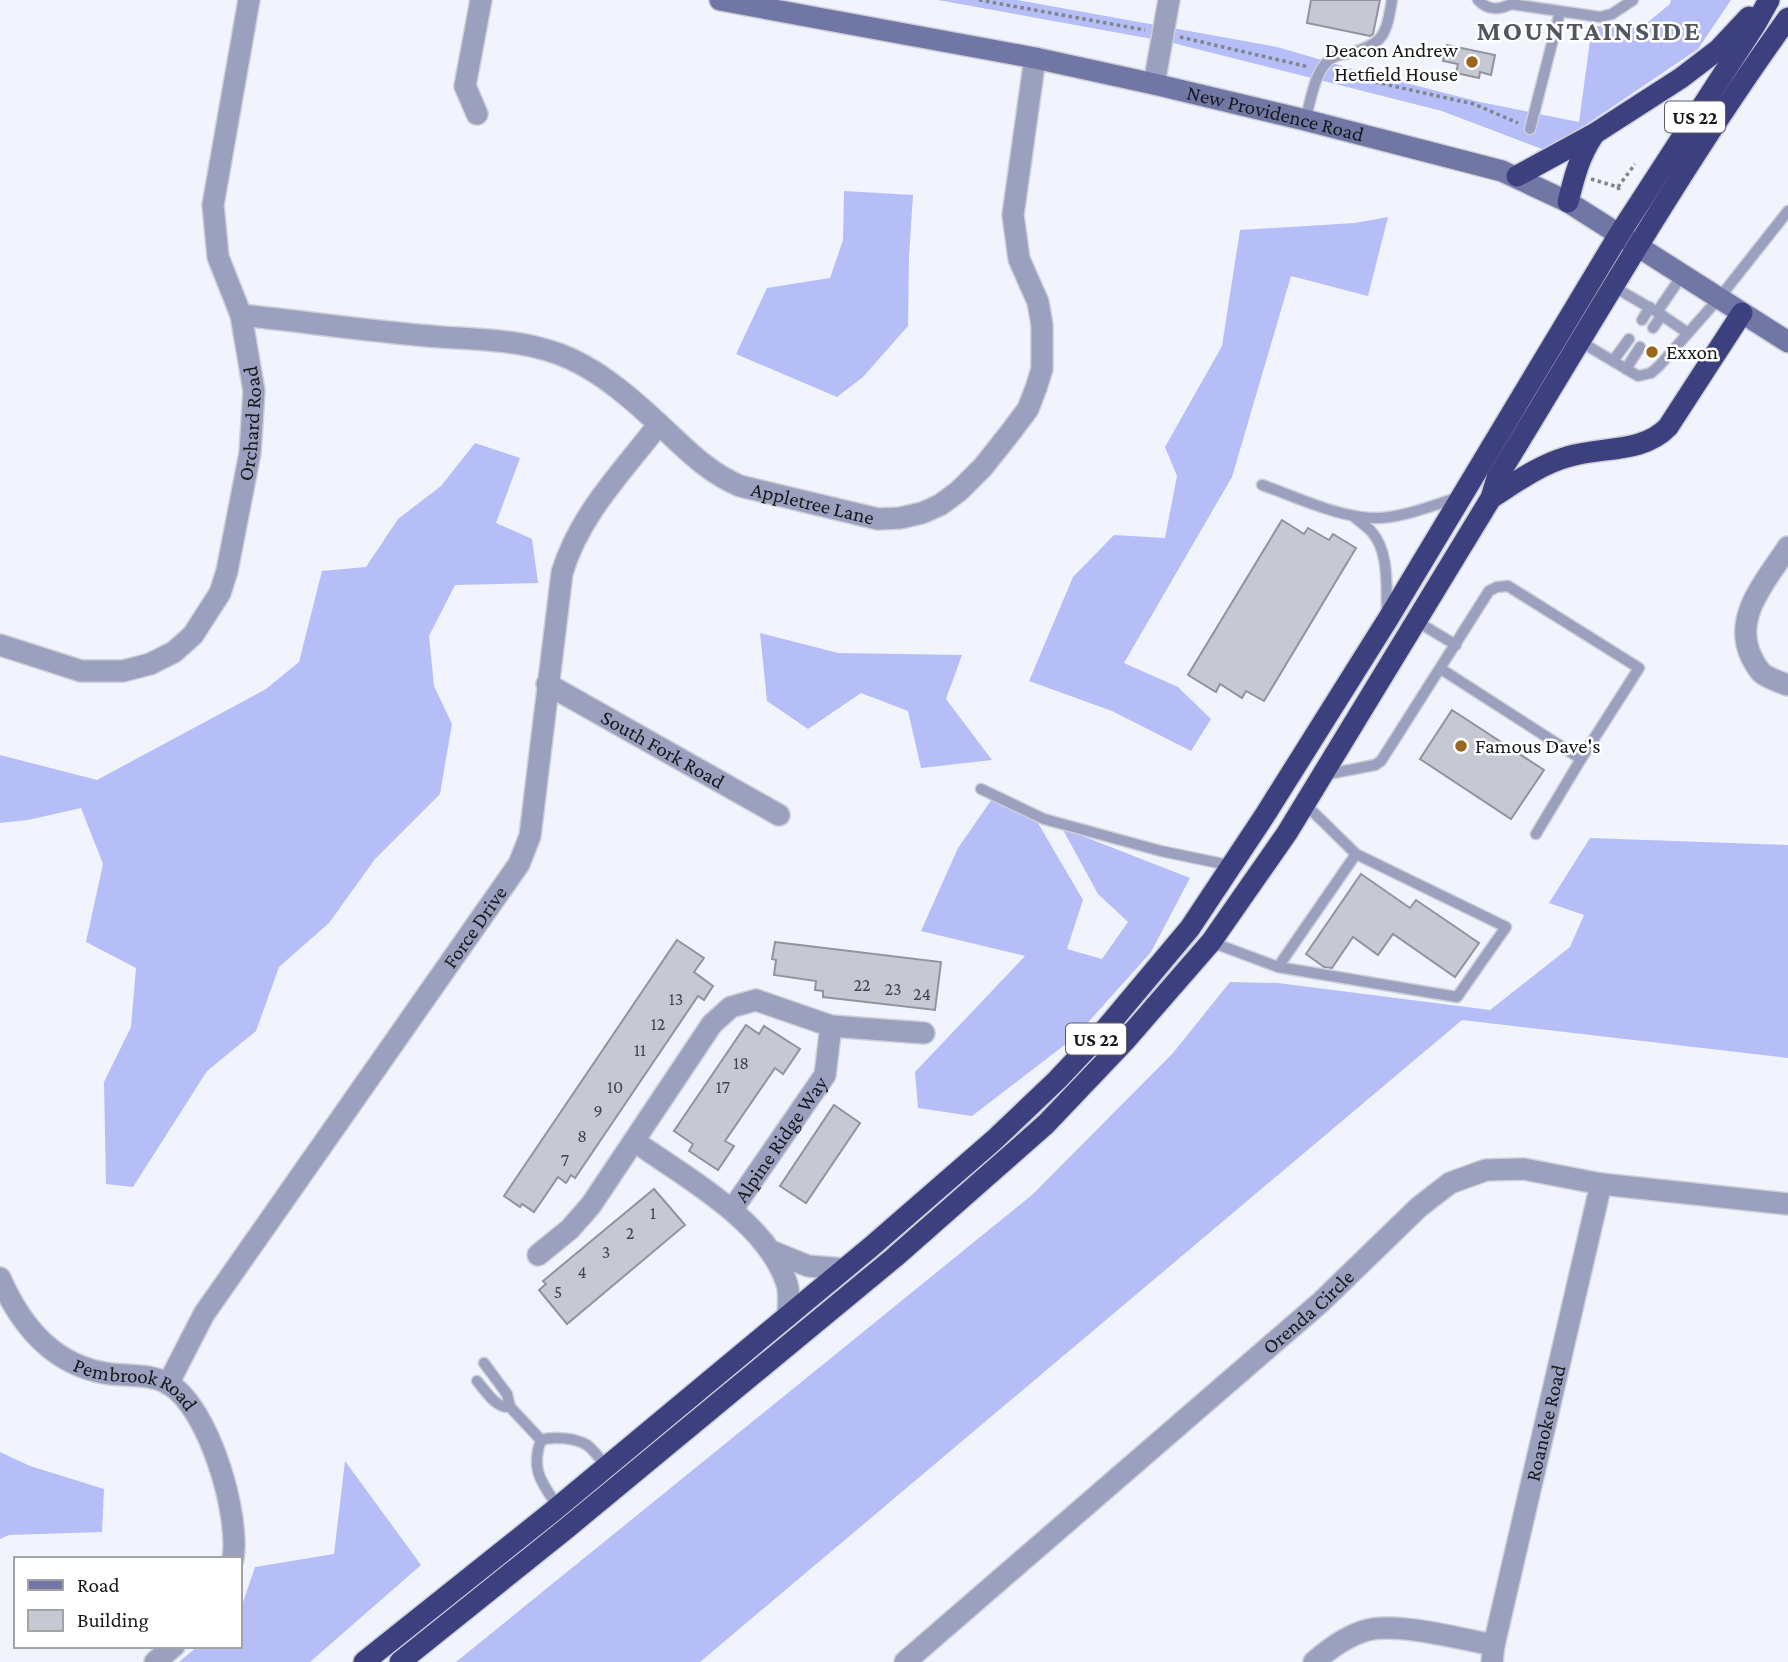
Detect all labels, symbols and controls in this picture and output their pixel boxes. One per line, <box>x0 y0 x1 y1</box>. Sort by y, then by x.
district label: MOUNTAINSIDE <box>1476 15 1702 46</box>
place label: Deacon Andrew Hetfield House <box>1325 38 1459 86</box>
marker: Deacon Andrew Hetfield House <box>1464 54 1480 70</box>
street label: New Providence Road <box>1184 80 1366 147</box>
road number: US 22 <box>1665 102 1725 132</box>
place label: Exxon <box>1666 340 1718 364</box>
marker: Exxon <box>1644 344 1660 360</box>
street label: Orchard Road <box>233 364 266 483</box>
street label: Appletree Lane <box>749 477 877 530</box>
street label: South Fork Road <box>597 705 729 794</box>
place label: Famous Dave's <box>1475 734 1601 758</box>
marker: Famous Dave's <box>1453 738 1469 754</box>
street label: Force Drive <box>438 881 512 973</box>
house number: 22 <box>853 975 871 995</box>
house number: 23 <box>884 979 902 999</box>
house number: 24 <box>913 984 931 1004</box>
house number: 13 <box>669 989 683 1009</box>
house number: 12 <box>651 1014 665 1034</box>
road number: US 22 <box>1066 1023 1126 1054</box>
house number: 11 <box>634 1040 646 1060</box>
house number: 18 <box>733 1053 749 1073</box>
street label: Alpine Ridge Way <box>729 1071 833 1207</box>
house number: 10 <box>607 1077 623 1097</box>
house number: 17 <box>716 1077 730 1097</box>
house number: 9 <box>593 1101 603 1121</box>
house number: 8 <box>577 1126 587 1146</box>
house number: 7 <box>561 1150 569 1170</box>
house number: 1 <box>650 1203 656 1223</box>
house number: 2 <box>626 1223 634 1243</box>
house number: 3 <box>602 1242 610 1262</box>
house number: 4 <box>577 1262 587 1282</box>
street label: Orenda Circle <box>1258 1265 1359 1359</box>
house number: 5 <box>554 1282 562 1302</box>
street label: Pembrook Road <box>70 1353 202 1415</box>
street label: Roanoke Road <box>1520 1362 1571 1484</box>
legend <box>14 1557 242 1648</box>
text: Road <box>77 1573 120 1597</box>
text: Building <box>77 1608 149 1632</box>

